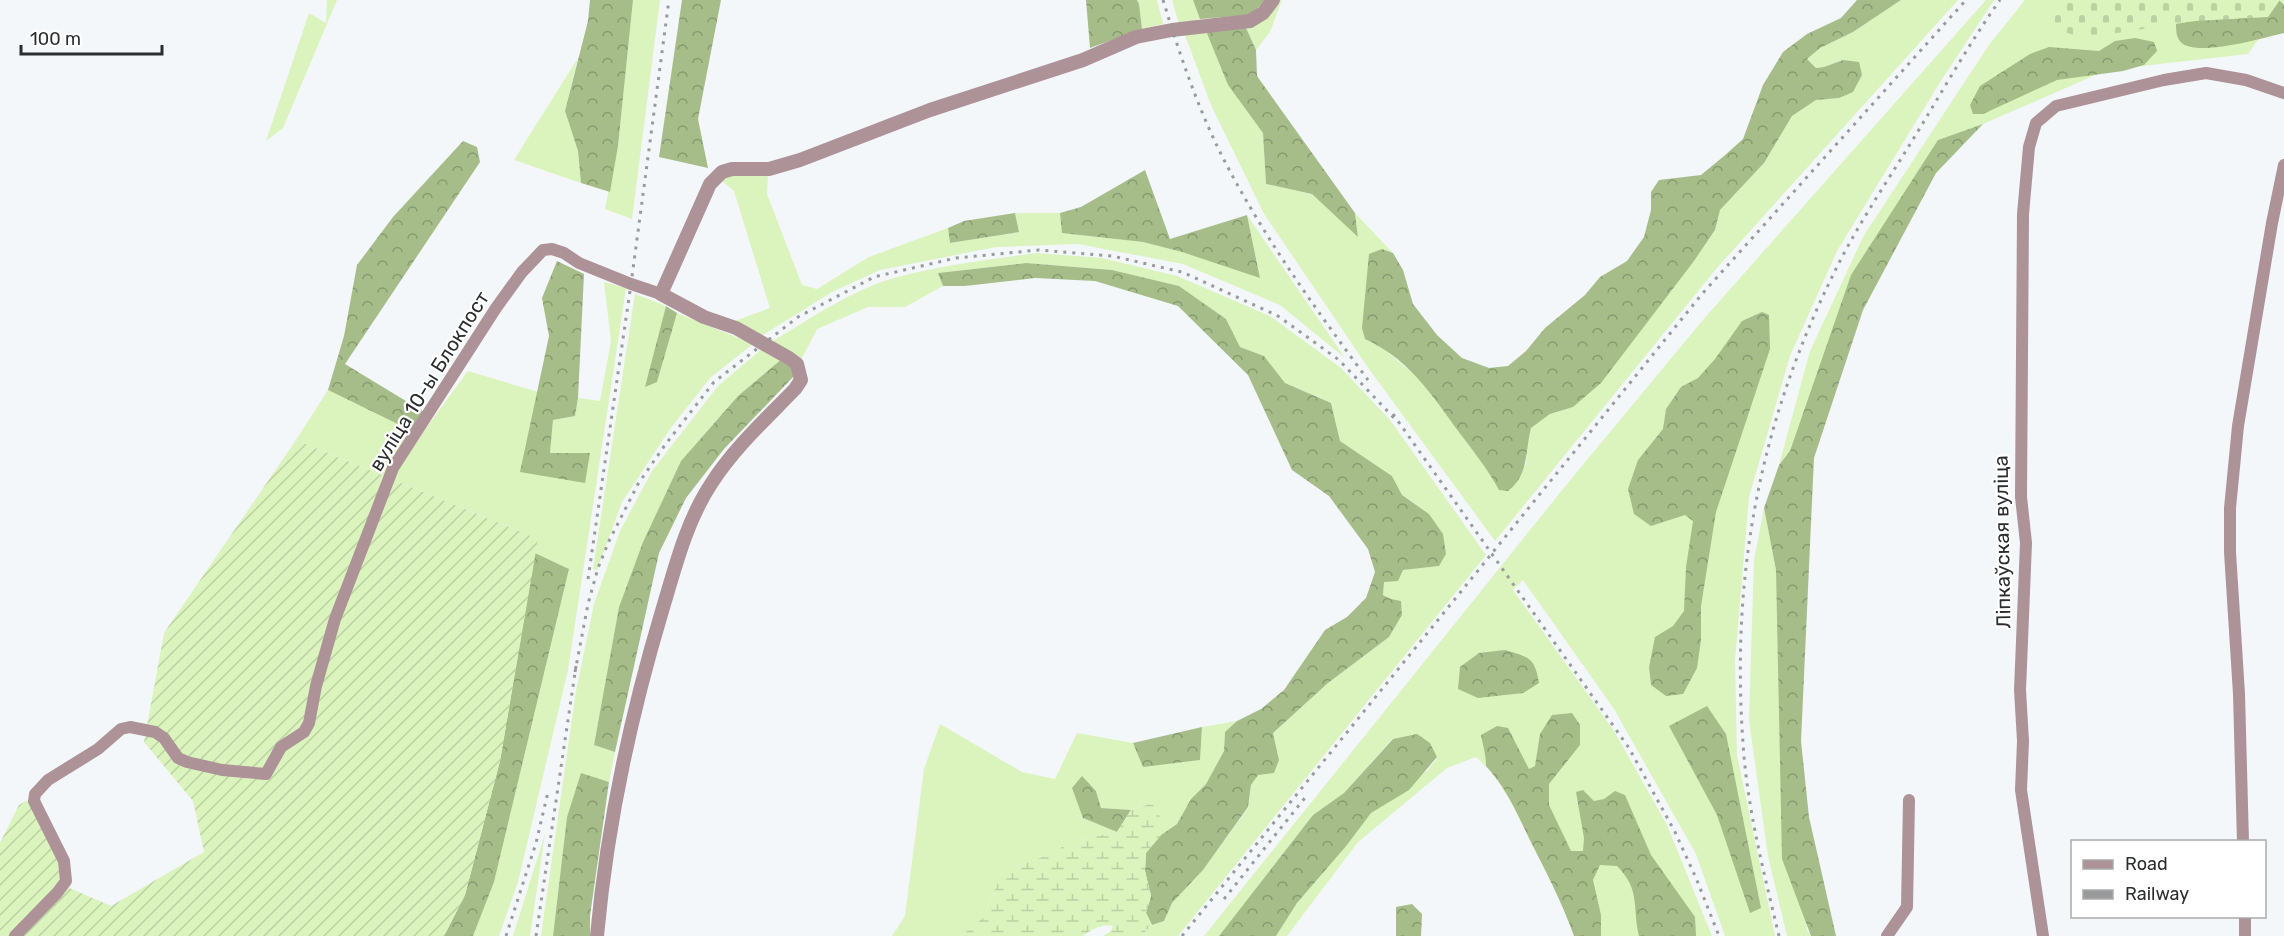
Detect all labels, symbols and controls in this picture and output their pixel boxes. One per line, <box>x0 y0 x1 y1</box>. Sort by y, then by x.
scale bar <box>21 18 162 56</box>
text: 100 m <box>30 28 81 50</box>
street label: вуліца 10-ы Блокпост <box>364 287 494 475</box>
street label: Ліпкаўская вуліца <box>1988 455 2016 629</box>
legend <box>2071 840 2266 918</box>
text: Road <box>2125 853 2168 875</box>
text: Railway <box>2125 883 2189 905</box>

